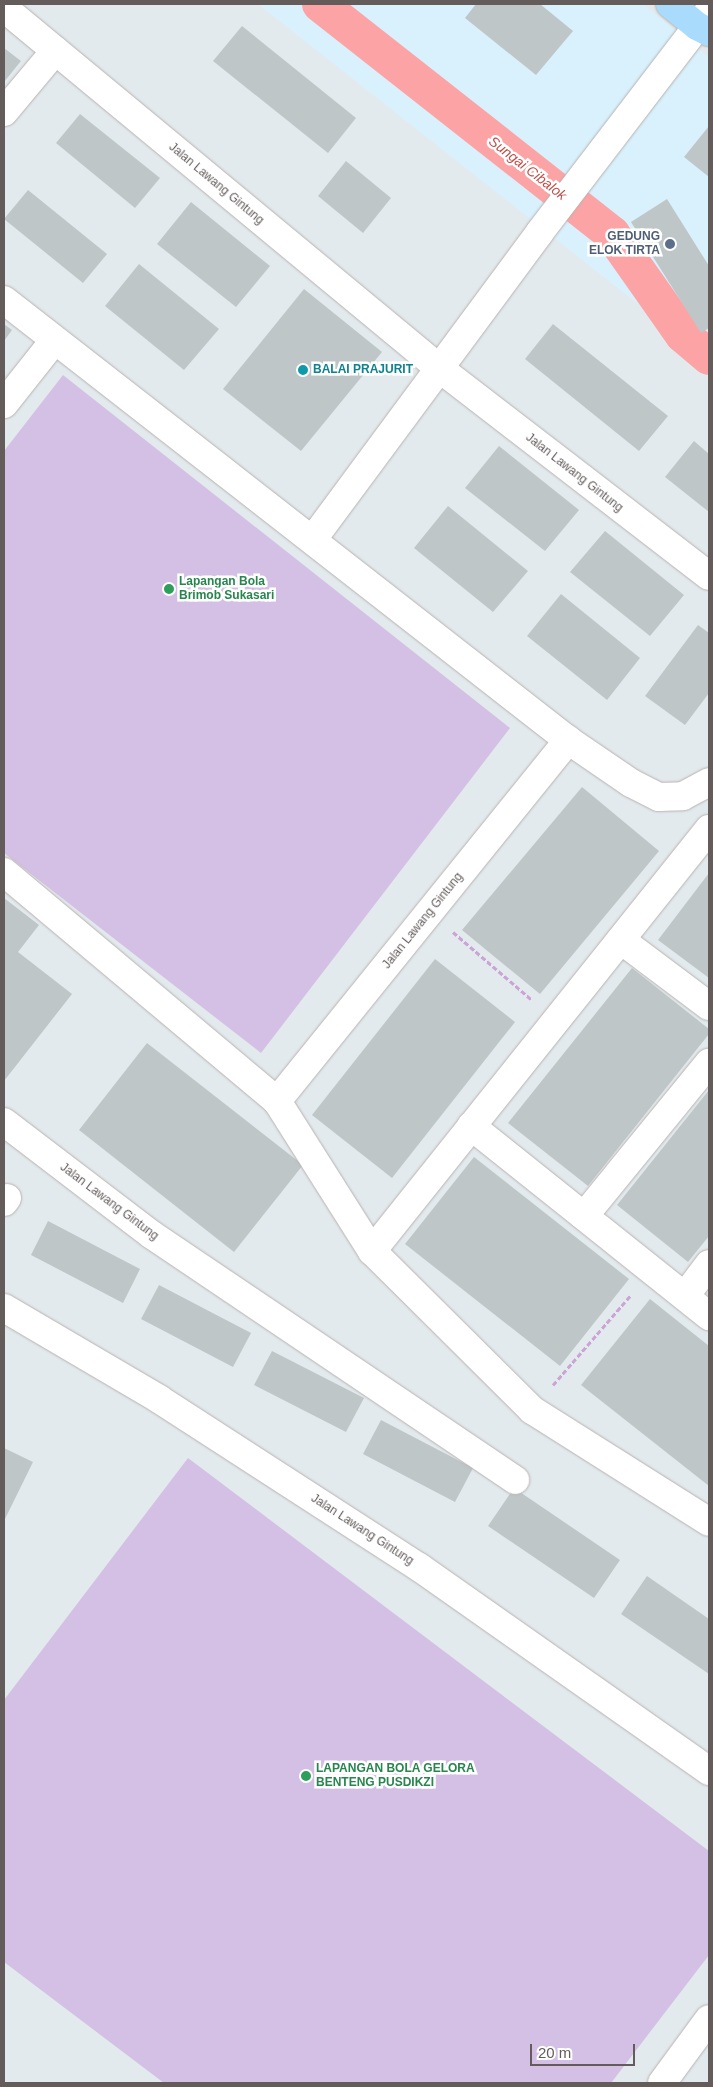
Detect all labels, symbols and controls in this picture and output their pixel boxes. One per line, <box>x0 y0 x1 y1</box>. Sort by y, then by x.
water label: Sungai Cibalok <box>486 132 570 204</box>
street label: Jalan Lawang Gintung <box>166 140 266 228</box>
place label: GEDUNG ELOK TIRTA <box>589 230 660 258</box>
marker: GEDUNG ELOK TIRTA <box>664 238 676 250</box>
place label: BALAI PRAJURIT <box>313 363 413 377</box>
marker: BALAI PRAJURIT <box>297 364 309 376</box>
street label: Jalan Lawang Gintung <box>523 431 625 515</box>
place label: Lapangan Bola Brimob Sukasari <box>179 575 274 603</box>
marker: Lapangan Bola Brimob Sukasari <box>163 583 175 595</box>
street label: Jalan Lawang Gintung <box>380 870 466 972</box>
street label: Jalan Lawang Gintung <box>57 1160 161 1244</box>
street label: Jalan Lawang Gintung <box>308 1491 416 1569</box>
place label: LAPANGAN BOLA GELORA BENTENG PUSDIKZI <box>316 1762 475 1790</box>
marker: LAPANGAN BOLA GELORA BENTENG PUSDIKZI <box>300 1770 312 1782</box>
scale bar <box>533 2034 638 2066</box>
text: 20 m <box>538 2044 571 2061</box>

